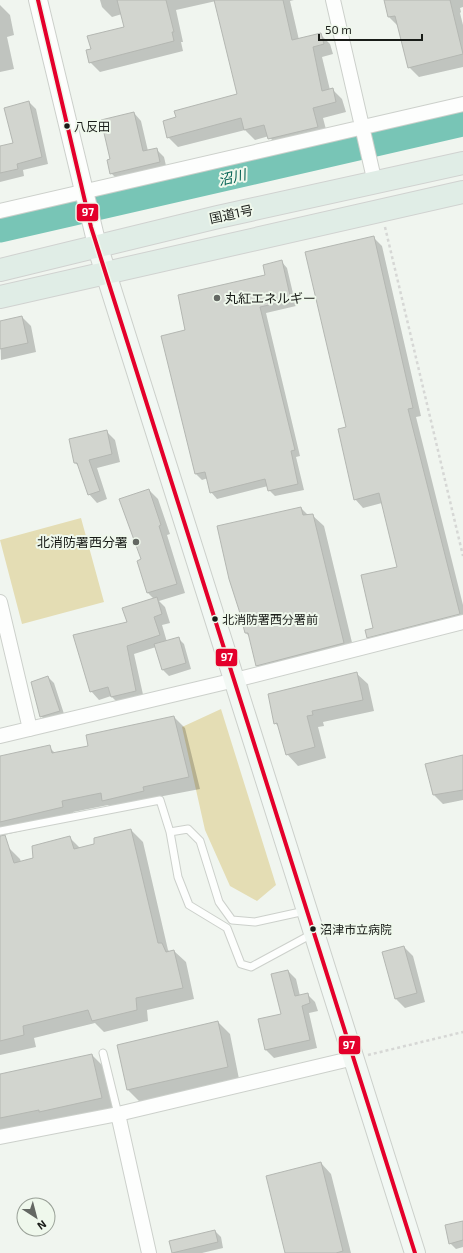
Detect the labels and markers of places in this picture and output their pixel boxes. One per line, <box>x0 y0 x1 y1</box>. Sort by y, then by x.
place label: 八反田 <box>74 119 110 133</box>
marker: 八反田 <box>62 121 72 131</box>
place label: 丸紅エネルギー <box>225 290 316 306</box>
marker: 丸紅エネルギー <box>212 293 222 303</box>
place label: 北消防署西分署 <box>37 534 128 550</box>
marker: 北消防署西分署 <box>131 537 141 547</box>
place label: 北消防署西分署前 <box>222 612 318 626</box>
marker: 北消防署西分署前 <box>210 614 220 624</box>
place label: 沼津市立病院 <box>320 922 392 936</box>
marker: 沼津市立病院 <box>308 924 318 934</box>

